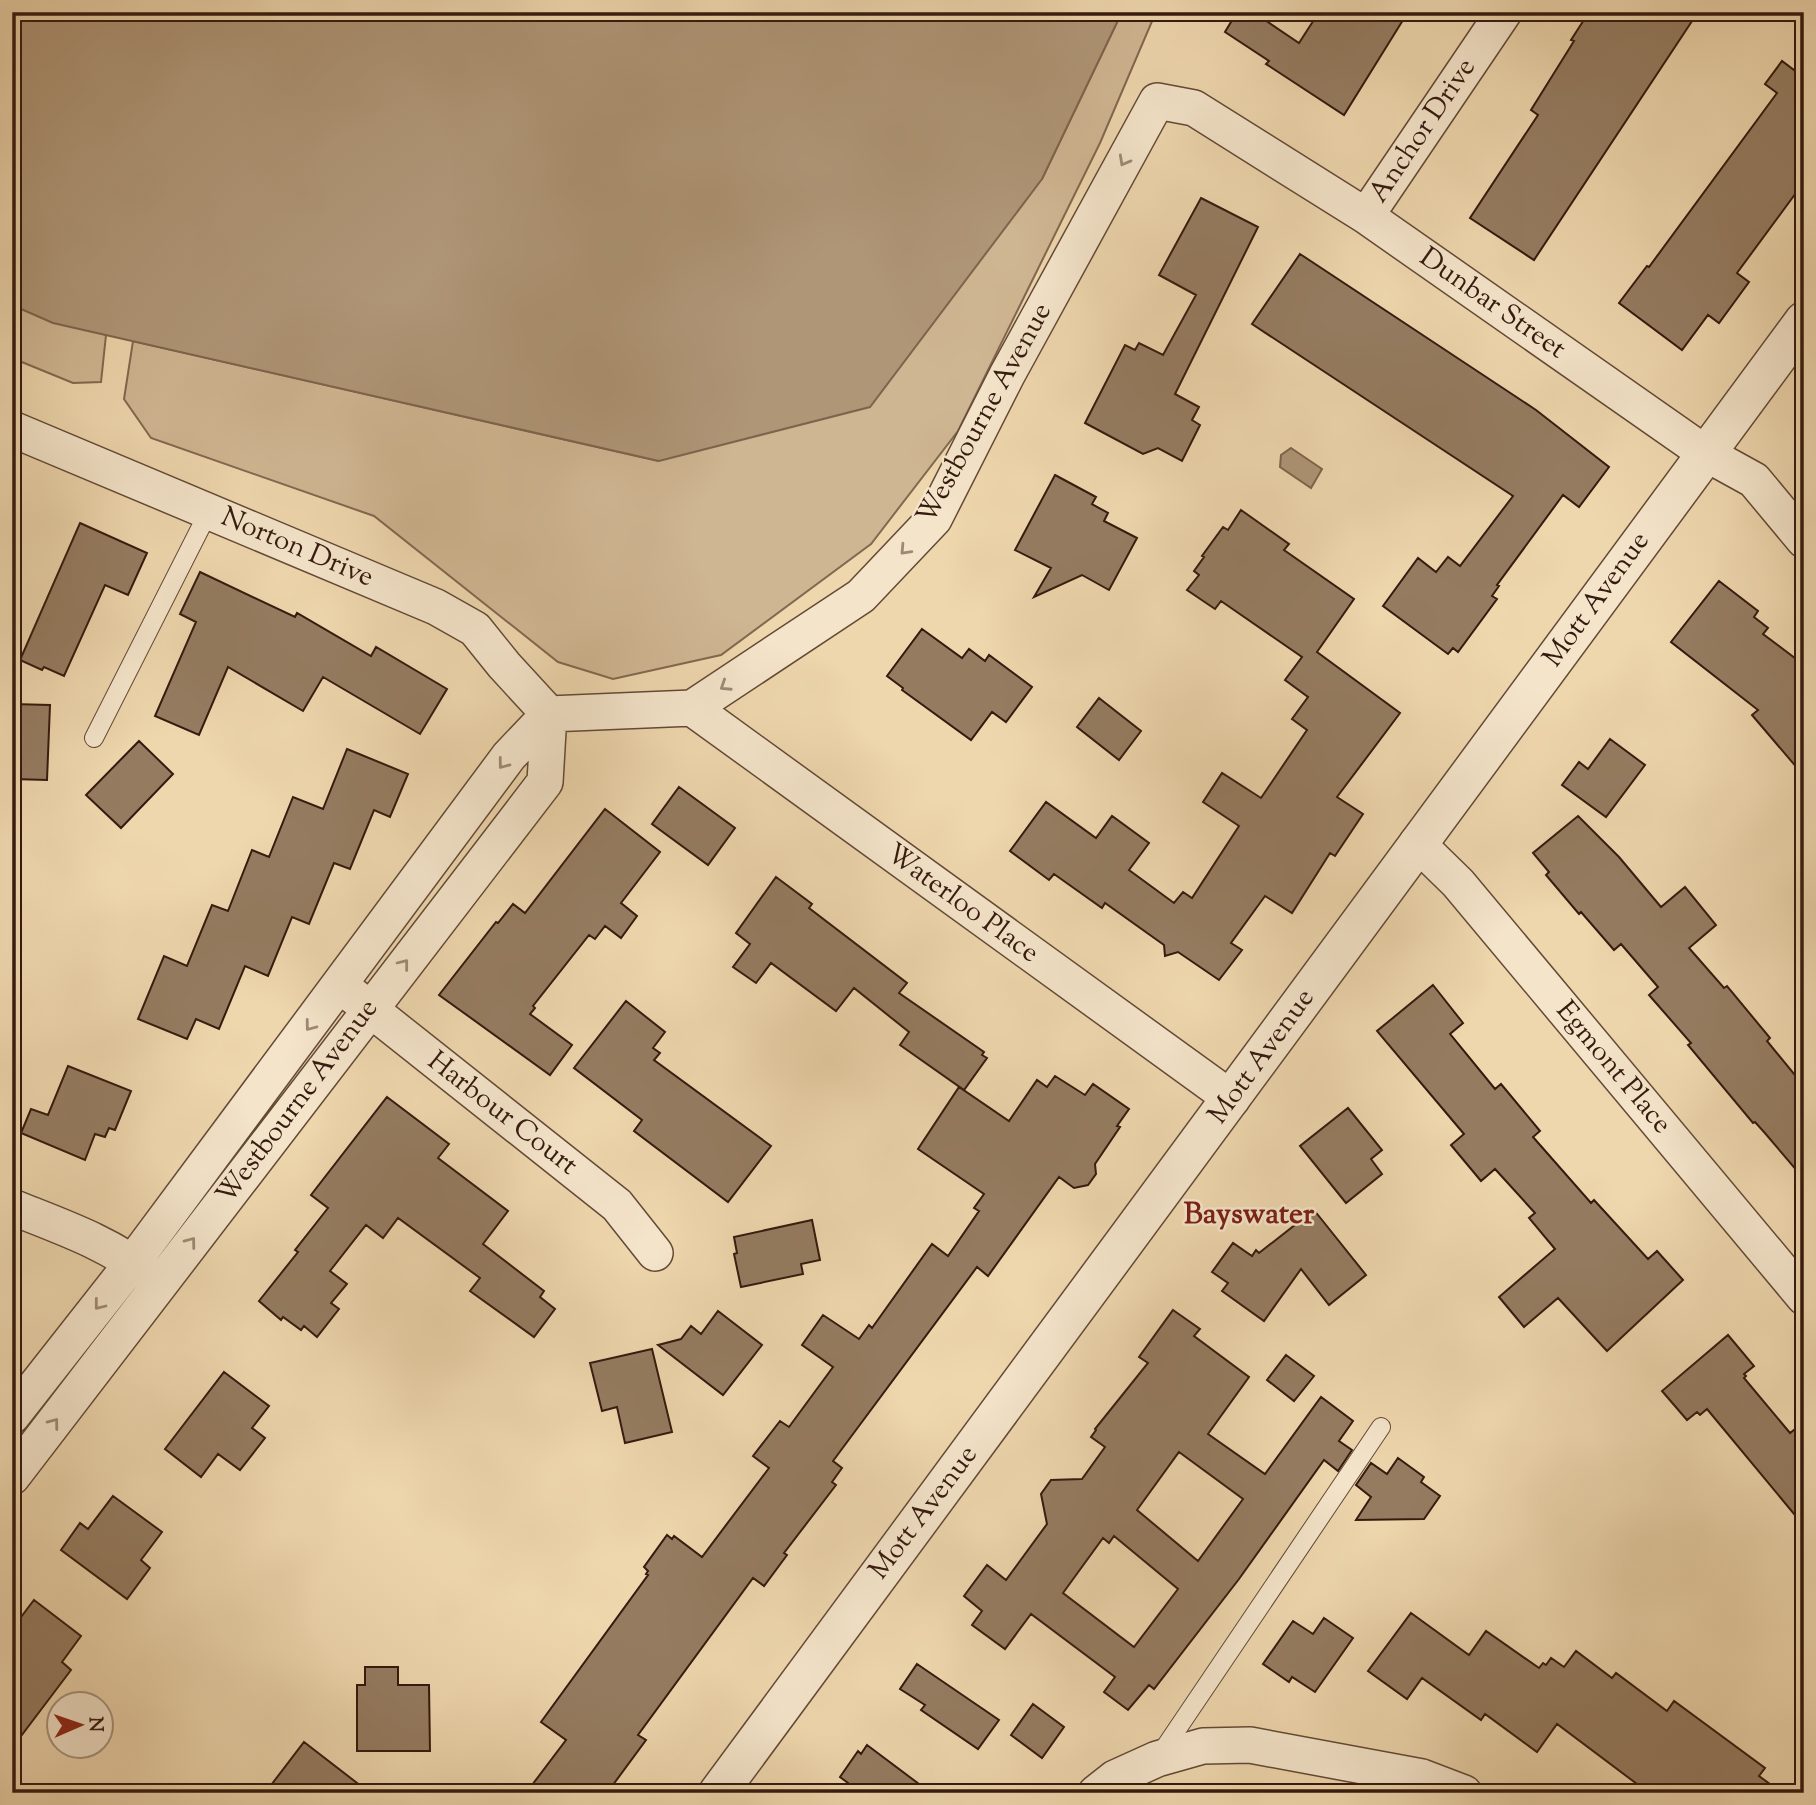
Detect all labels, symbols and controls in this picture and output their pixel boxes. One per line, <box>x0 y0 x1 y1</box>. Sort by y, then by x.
street label: Anchor Drive <box>1360 51 1486 211</box>
one-way arrow <box>1119 153 1132 166</box>
street label: Dunbar Street <box>1410 239 1574 370</box>
street label: Westbourne Avenue <box>907 296 1063 532</box>
street label: Norton Drive <box>214 498 380 598</box>
street label: Mott Avenue <box>1534 524 1660 676</box>
one-way arrow <box>901 542 913 555</box>
one-way arrow <box>720 678 733 691</box>
one-way arrow <box>499 756 511 768</box>
street label: Waterloo Place <box>877 835 1047 973</box>
one-way arrow <box>395 959 408 972</box>
street label: Mott Avenue <box>1199 981 1325 1133</box>
street label: Westbourne Avenue <box>207 991 389 1213</box>
street label: Egmont Place <box>1545 993 1681 1143</box>
one-way arrow <box>306 1018 318 1030</box>
street label: Harbour Court <box>418 1042 586 1186</box>
district label: Bayswater <box>1184 1194 1315 1237</box>
one-way arrow <box>183 1237 196 1250</box>
one-way arrow <box>94 1297 107 1309</box>
one-way arrow <box>45 1418 58 1431</box>
street label: Mott Avenue <box>860 1437 988 1589</box>
north arrow <box>46 1689 116 1759</box>
text: N <box>81 1716 108 1733</box>

